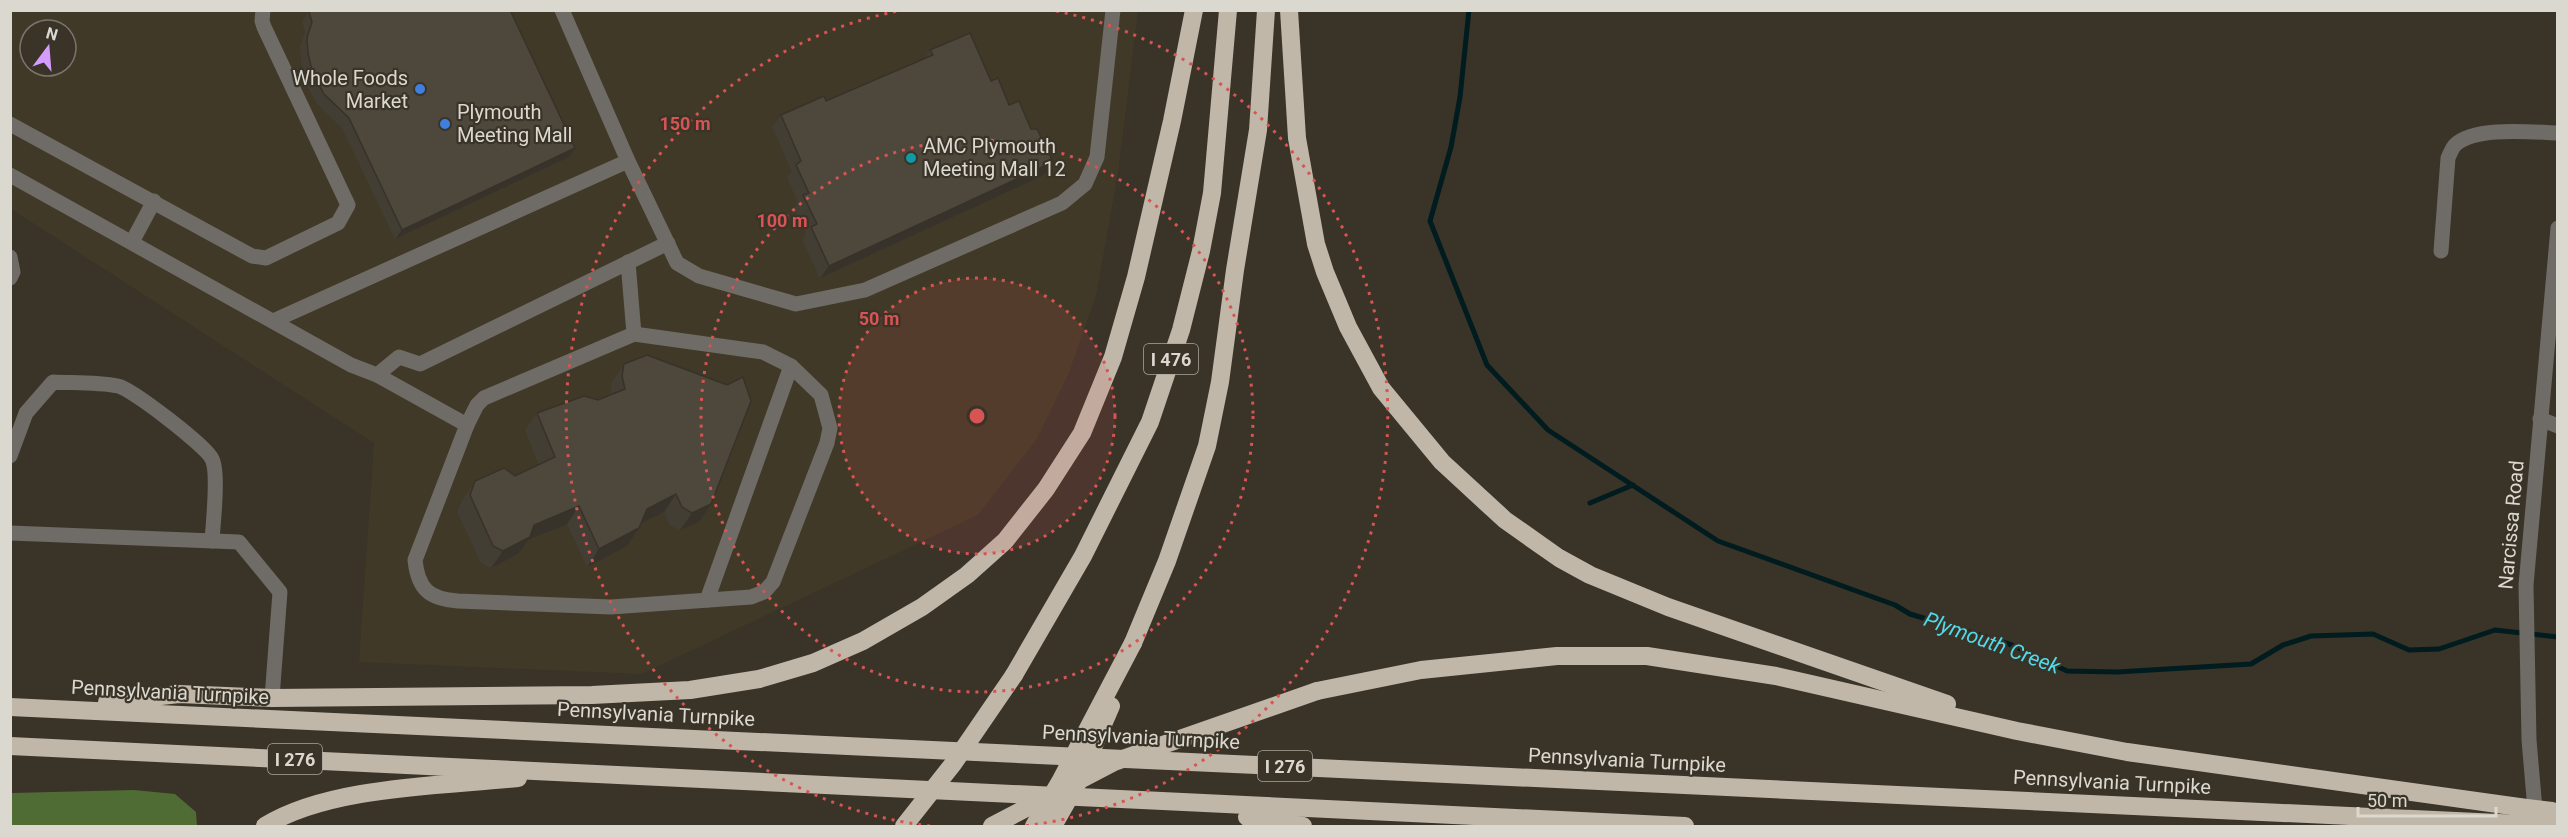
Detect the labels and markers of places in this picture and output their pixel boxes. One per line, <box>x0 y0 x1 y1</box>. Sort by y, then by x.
place label: Whole Foods Market <box>292 66 408 113</box>
marker: Whole Foods Market <box>413 82 427 96</box>
place label: Plymouth Meeting Mall <box>457 100 572 147</box>
marker: Plymouth Meeting Mall <box>438 117 452 131</box>
place label: AMC Plymouth Meeting Mall 12 <box>923 134 1066 181</box>
marker: AMC Plymouth Meeting Mall 12 <box>904 151 918 165</box>
centre of rings <box>967 406 987 426</box>

